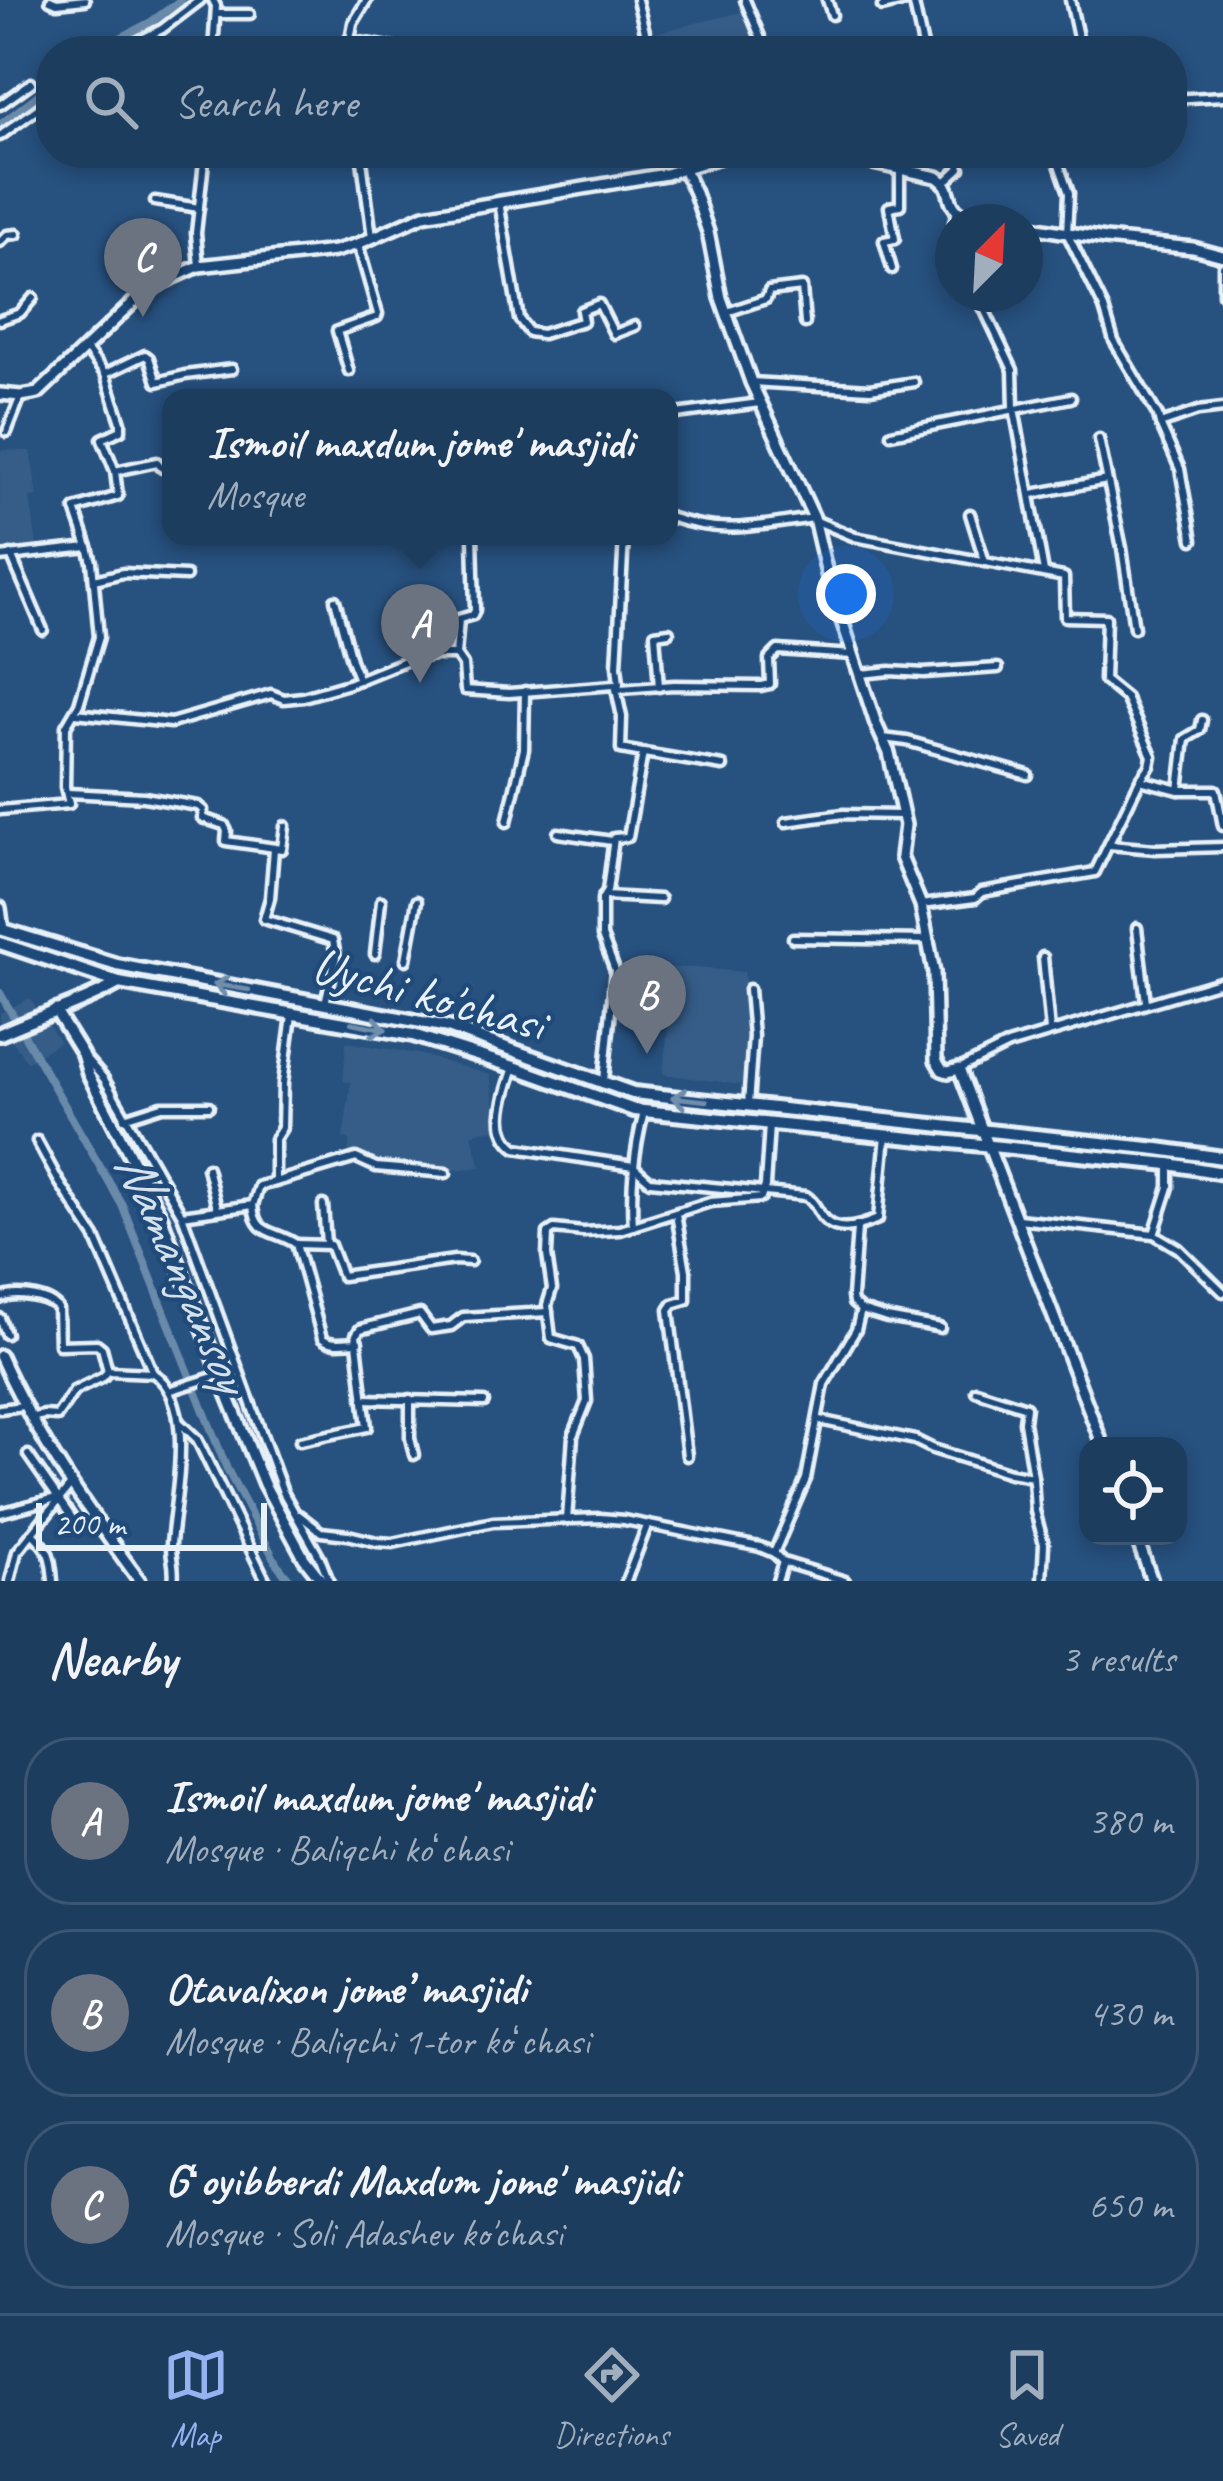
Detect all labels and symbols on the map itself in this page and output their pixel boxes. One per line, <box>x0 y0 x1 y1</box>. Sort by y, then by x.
north arrow <box>935 204 1043 312</box>
pin: C <box>104 218 182 317</box>
your location <box>816 564 876 624</box>
pin: A <box>381 584 459 683</box>
street label: Uychi ko'chasi <box>305 932 557 1057</box>
pin: B <box>608 955 686 1054</box>
one-way arrow <box>212 974 251 997</box>
one-way arrow <box>349 1016 388 1038</box>
one-way arrow <box>670 1087 709 1110</box>
water label: Namangansoy <box>100 1141 269 1408</box>
scale bar <box>36 1497 267 1550</box>

